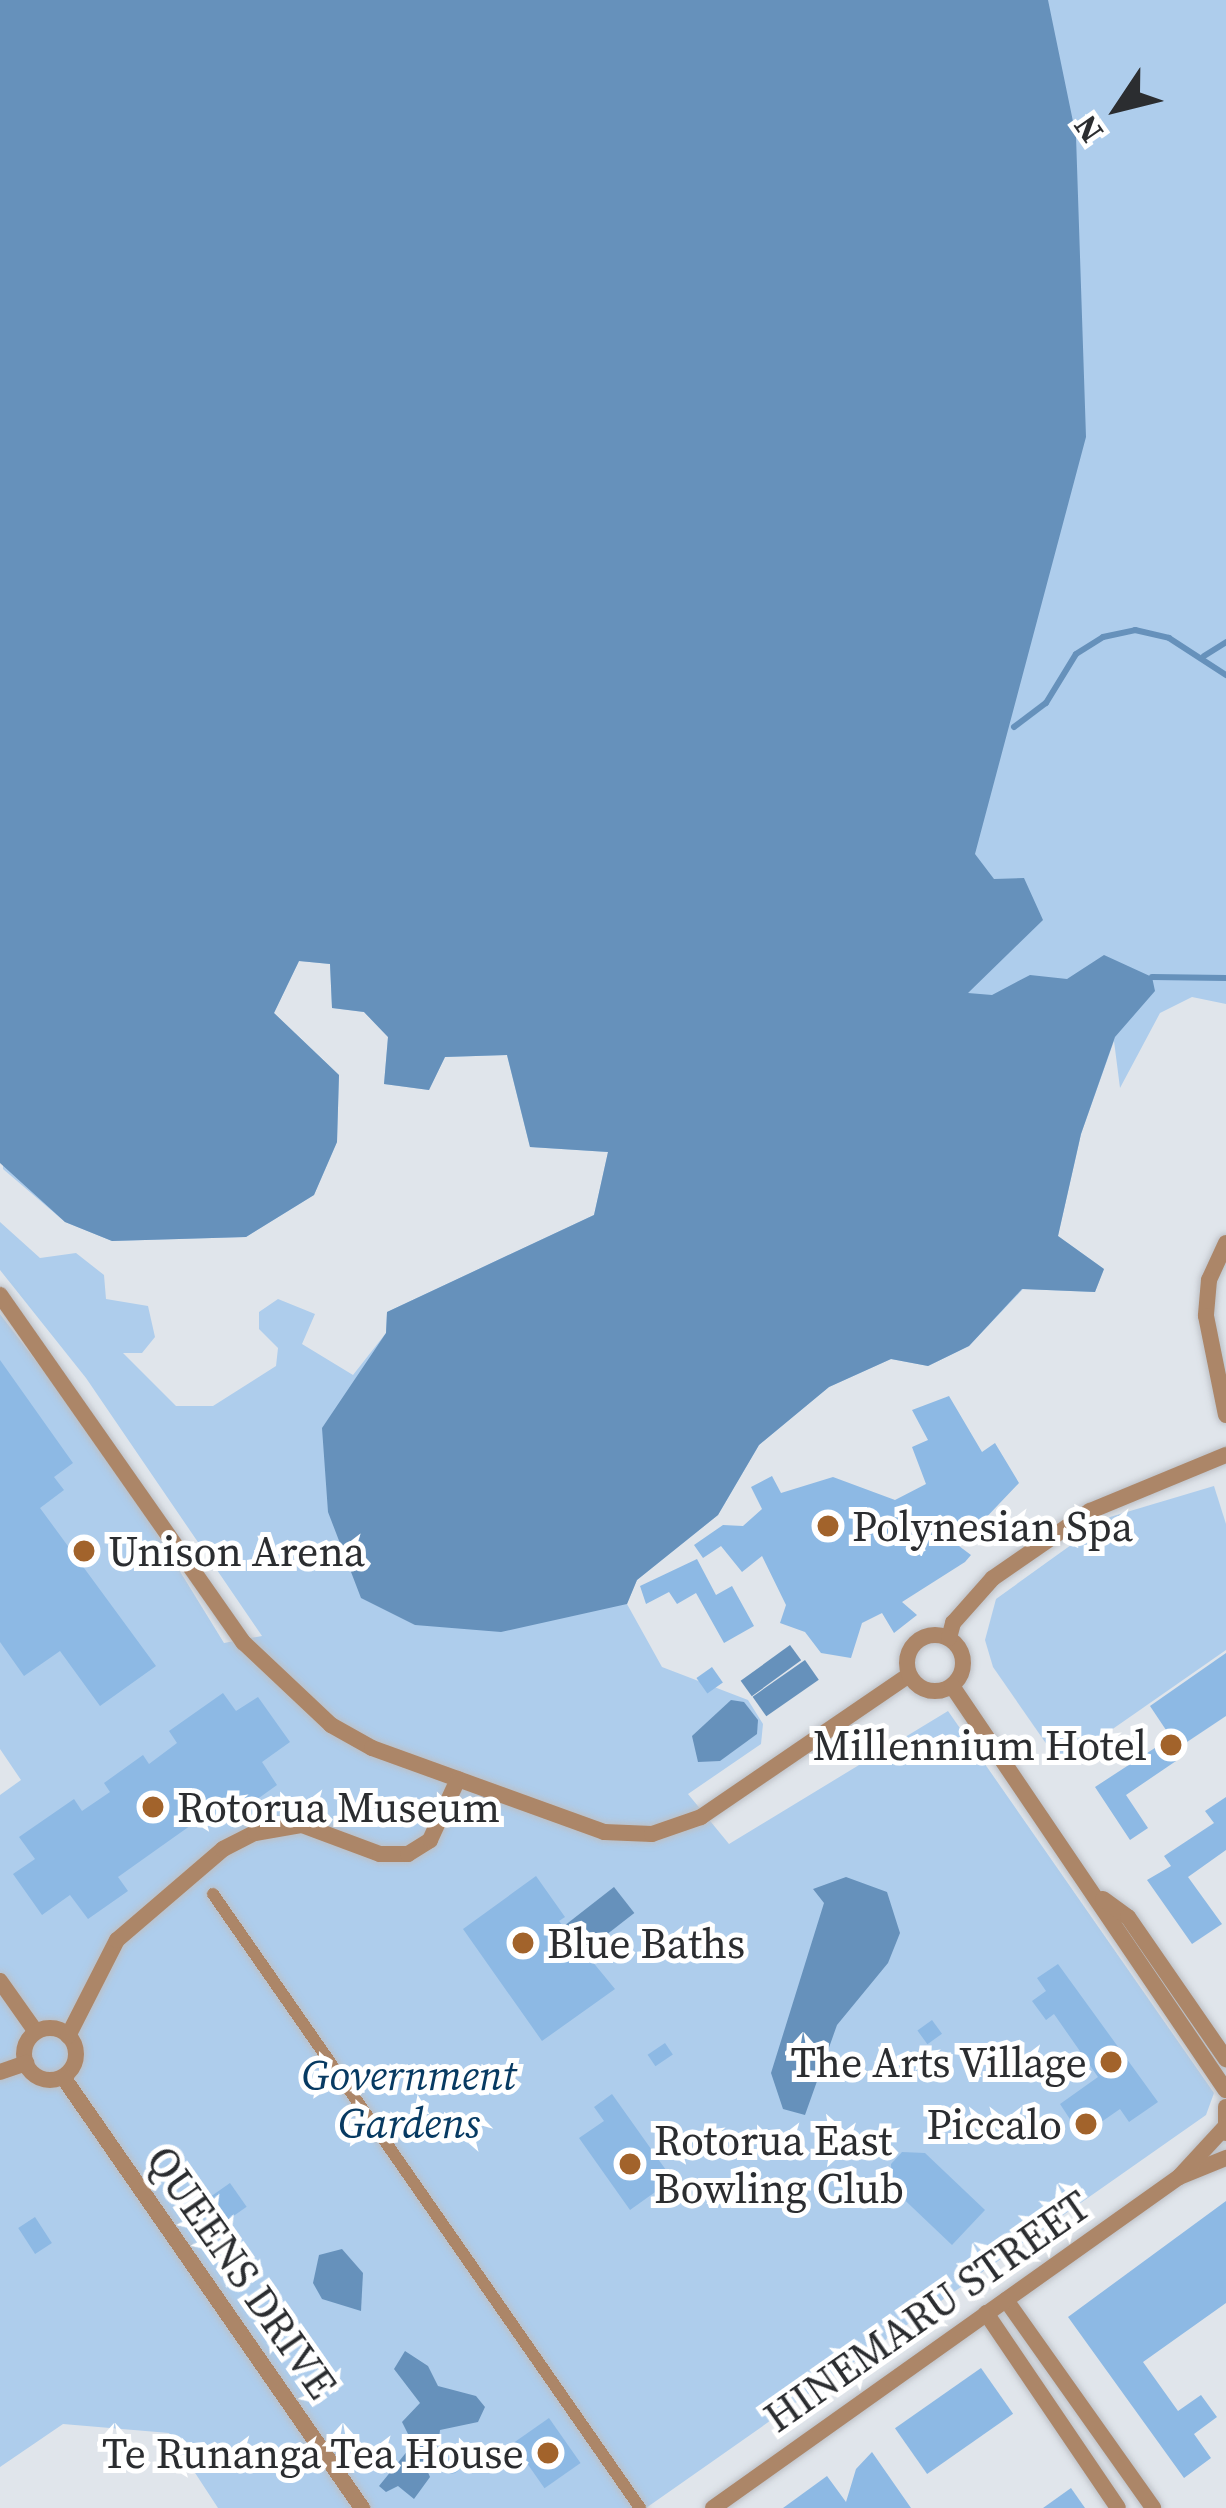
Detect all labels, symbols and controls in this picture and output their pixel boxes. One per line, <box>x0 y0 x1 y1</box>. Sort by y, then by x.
north arrow <box>1058 48 1178 168</box>
text: N <box>1063 106 1113 152</box>
place label: Polynesian Spa <box>852 1501 1133 1551</box>
marker: Polynesian Spa <box>815 1513 841 1539</box>
place label: Unison Arena <box>108 1526 365 1576</box>
marker: Unison Arena <box>71 1538 97 1564</box>
place label: Millennium Hotel <box>813 1720 1147 1770</box>
marker: Millennium Hotel <box>1158 1732 1184 1758</box>
place label: Rotorua Museum <box>177 1782 500 1832</box>
marker: Rotorua Museum <box>140 1794 166 1820</box>
place label: Blue Baths <box>547 1918 745 1968</box>
marker: Blue Baths <box>510 1930 536 1956</box>
place label: The Arts Village <box>789 2037 1087 2087</box>
marker: The Arts Village <box>1098 2049 1124 2075</box>
park label: Government Gardens <box>302 2050 516 2148</box>
place label: Piccalo <box>926 2099 1062 2149</box>
marker: Piccalo <box>1073 2111 1099 2137</box>
place label: Rotorua East Bowling Club <box>654 2115 904 2214</box>
street label: QUEENS DRIVE <box>136 2136 348 2408</box>
marker: Rotorua East Bowling Club <box>617 2151 643 2177</box>
street label: HINEMARU STREET <box>754 2180 1100 2442</box>
place label: Te Runanga Tea House <box>101 2428 524 2478</box>
marker: Te Runanga Tea House <box>535 2440 561 2466</box>

